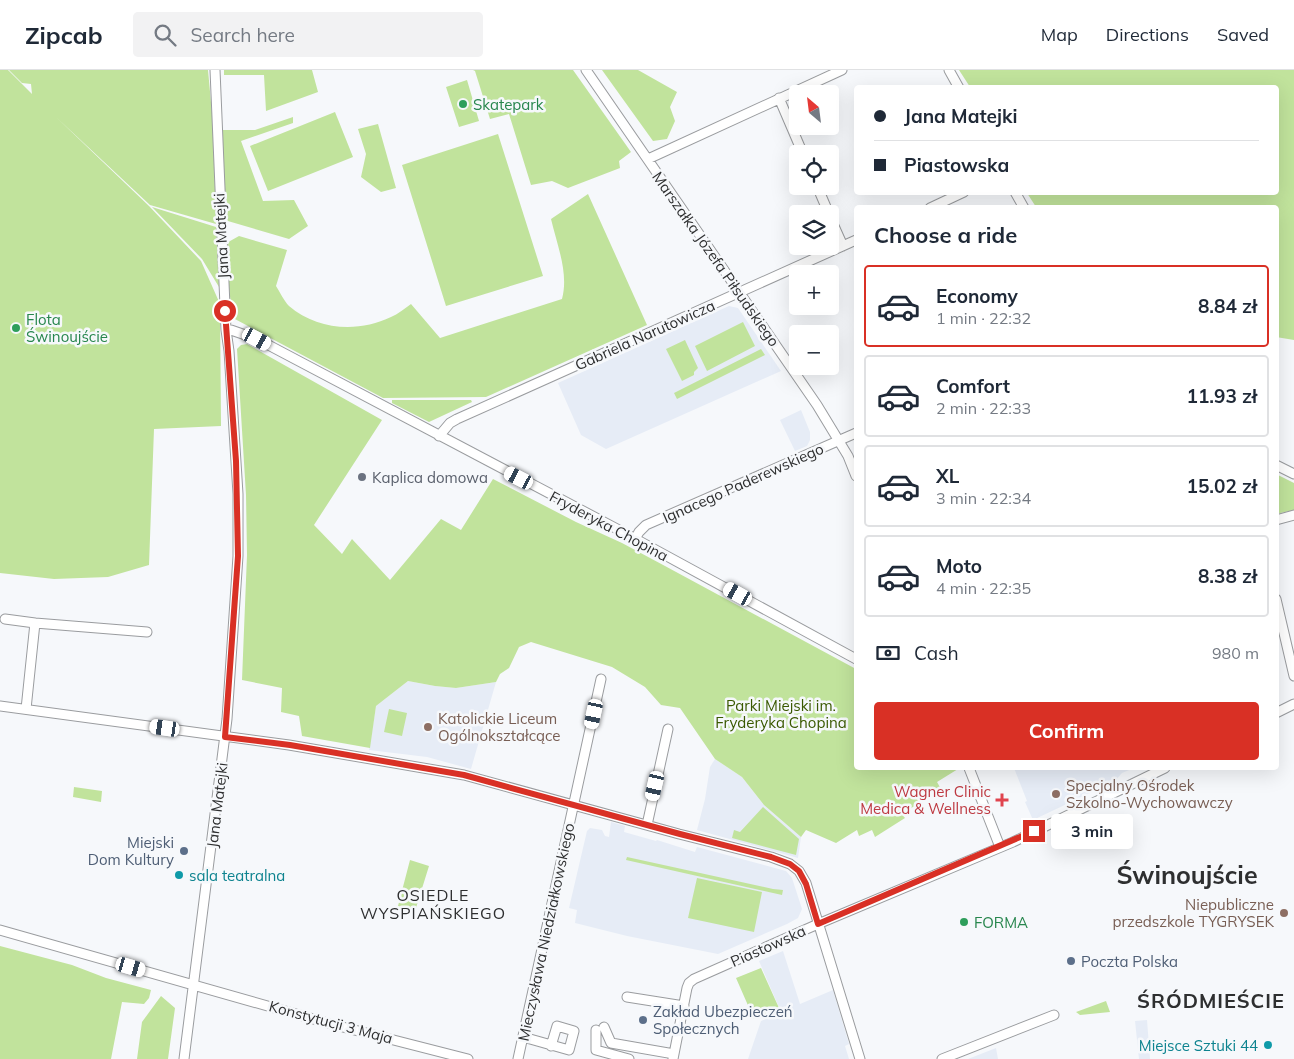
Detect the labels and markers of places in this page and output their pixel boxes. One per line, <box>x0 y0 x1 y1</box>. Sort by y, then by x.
place label: Skatepark <box>473 95 544 114</box>
marker: Skatepark <box>457 98 469 110</box>
place label: Flota Świnoujście <box>26 310 108 346</box>
marker: Flota Świnoujście <box>10 322 22 334</box>
place label: Kaplica domowa <box>372 468 488 487</box>
marker: Kaplica domowa <box>356 471 368 483</box>
place label: Katolickie Liceum Ogólnokształcące <box>438 709 560 745</box>
marker: Katolickie Liceum Ogólnokształcące <box>422 721 434 733</box>
place label: Specjalny Ośrodek Szkolno-Wychowawczy <box>1066 776 1233 812</box>
place label: Wagner Clinic Medica & Wellness <box>860 782 991 818</box>
marker: Specjalny Ośrodek Szkolno-Wychowawczy <box>1050 788 1062 800</box>
marker: Wagner Clinic Medica & Wellness <box>995 793 1009 807</box>
place label: Miejski Dom Kultury <box>88 833 174 869</box>
marker: Miejski Dom Kultury <box>178 845 190 857</box>
place label: sala teatralna <box>189 866 285 885</box>
marker: sala teatralna <box>173 869 185 881</box>
place label: Niepubliczne przedszkole TYGRYSEK <box>1113 895 1274 931</box>
marker: Niepubliczne przedszkole TYGRYSEK <box>1278 907 1290 919</box>
place label: FORMA <box>974 913 1028 932</box>
marker: FORMA <box>958 916 970 928</box>
place label: Poczta Polska <box>1081 952 1178 971</box>
marker: Poczta Polska <box>1065 955 1077 967</box>
place label: Zakład Ubezpieczeń Społecznych <box>653 1002 793 1038</box>
marker: Zakład Ubezpieczeń Społecznych <box>637 1014 649 1026</box>
place label: Miejsce Sztuki 44 <box>1139 1036 1258 1055</box>
marker: Miejsce Sztuki 44 <box>1262 1039 1274 1051</box>

